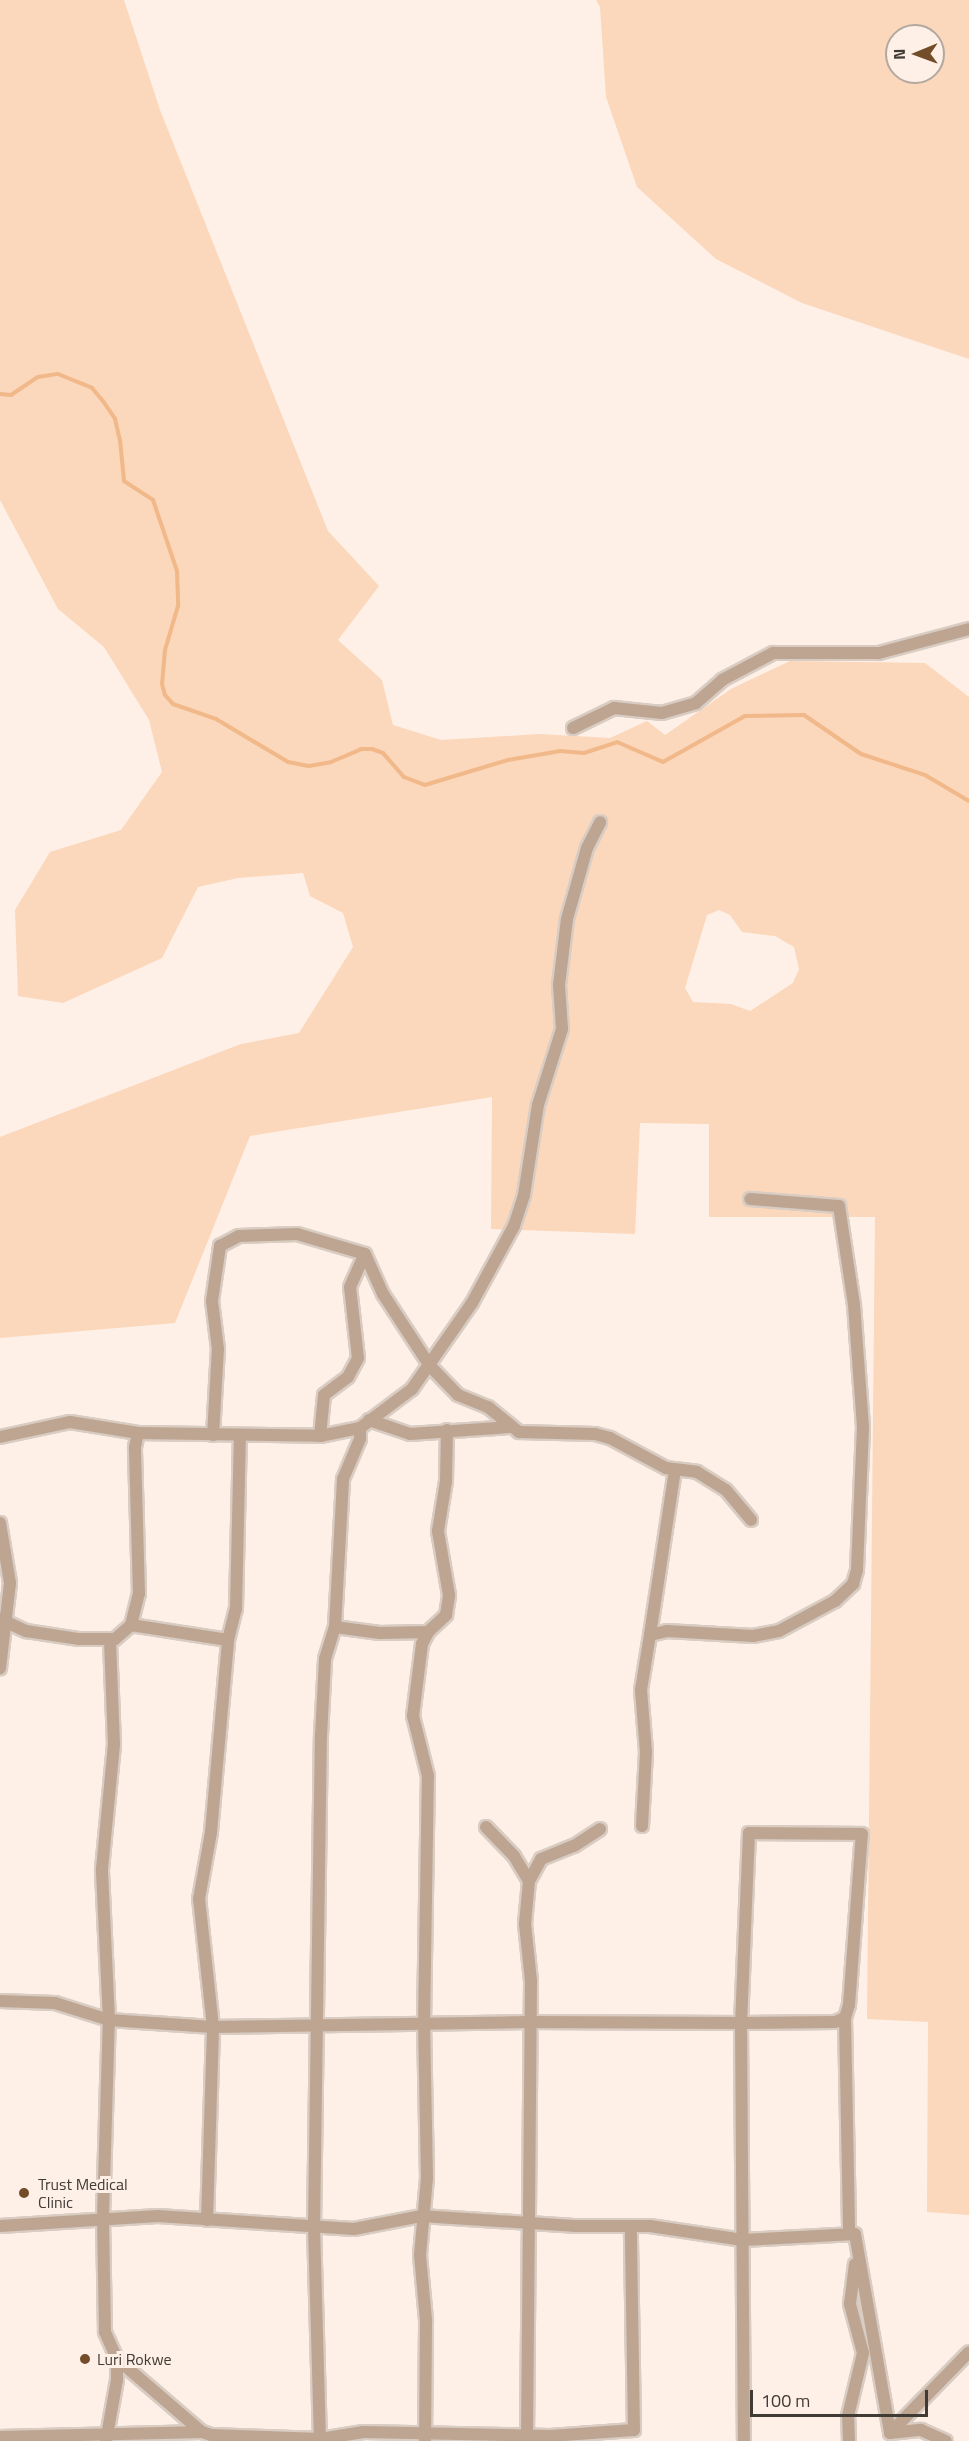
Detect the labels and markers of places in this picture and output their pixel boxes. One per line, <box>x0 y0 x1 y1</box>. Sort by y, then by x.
place label: Trust Medical Clinic <box>38 2174 128 2212</box>
marker: Trust Medical Clinic <box>15 2184 33 2202</box>
place label: Luri Rokwe <box>97 2349 172 2369</box>
marker: Luri Rokwe <box>78 2352 92 2366</box>

